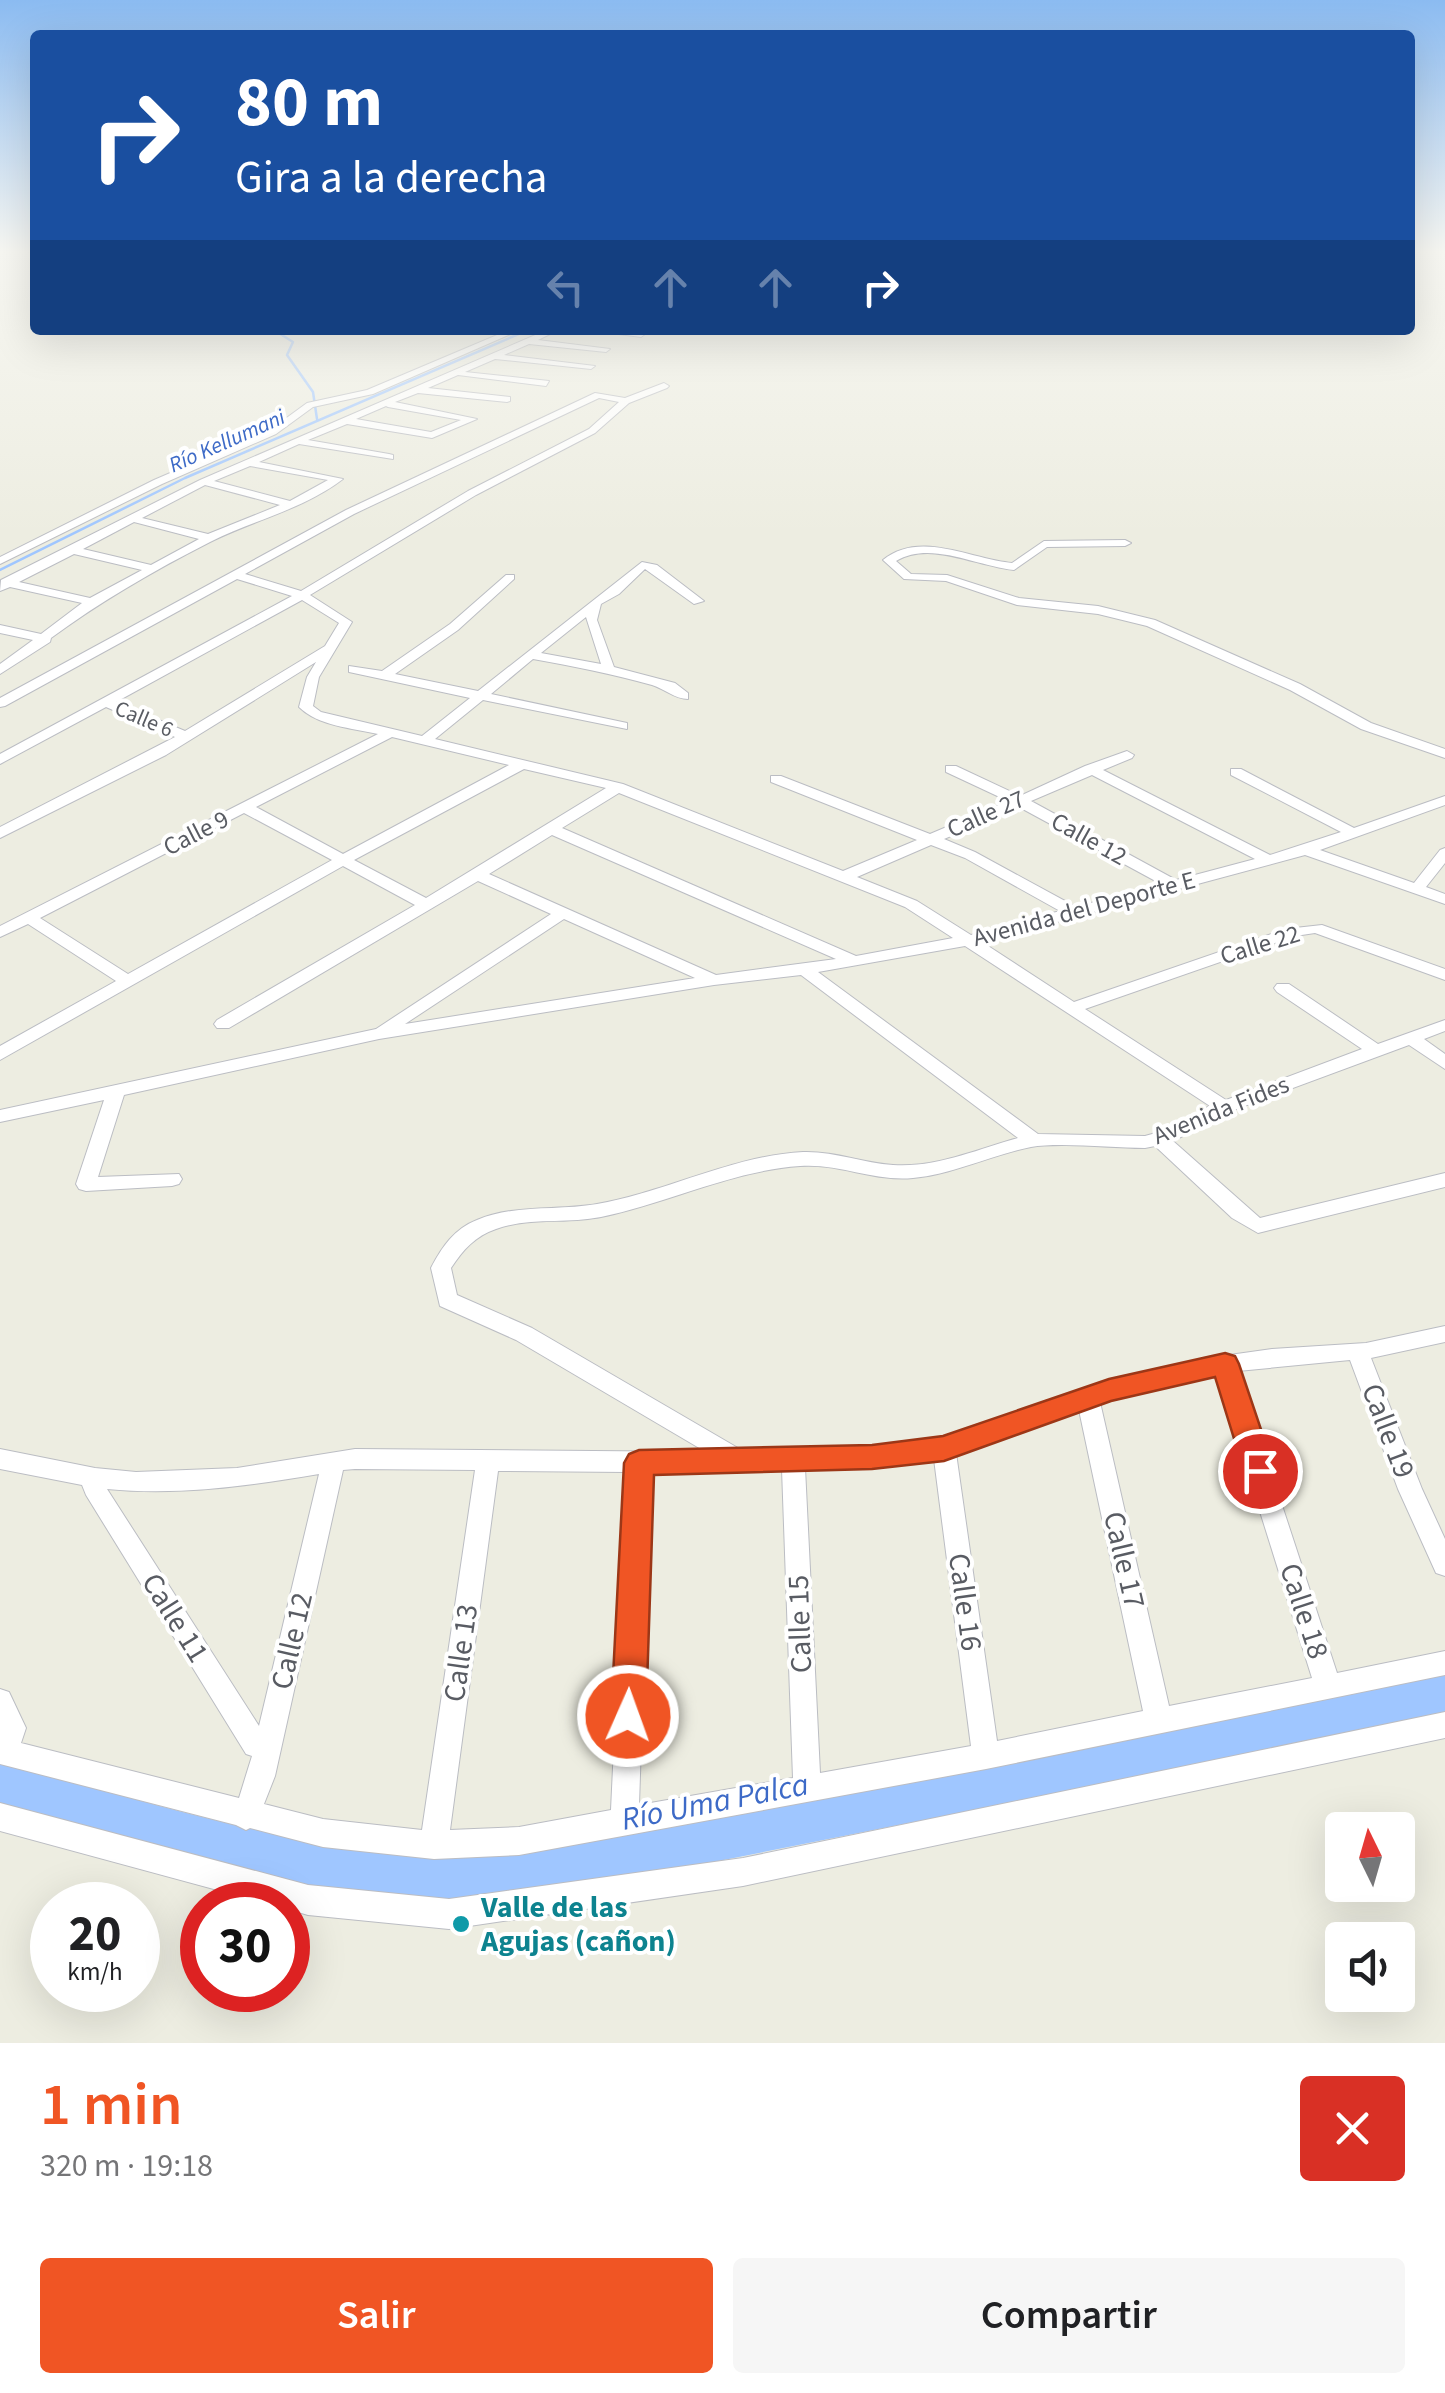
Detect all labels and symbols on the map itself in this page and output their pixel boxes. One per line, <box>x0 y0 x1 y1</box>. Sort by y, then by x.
water label: Río Kellumani <box>164 401 291 481</box>
street label: Calle 6 <box>110 692 178 746</box>
street label: Calle 27 <box>941 781 1031 847</box>
street label: Calle 9 <box>157 801 235 865</box>
street label: Calle 12 <box>1044 803 1134 875</box>
street label: Avenida del Deporte E <box>969 862 1199 956</box>
street label: Calle 22 <box>1216 916 1304 974</box>
street label: Avenida Fides <box>1148 1066 1294 1154</box>
street label: Calle 19 <box>1350 1377 1426 1485</box>
pin <box>1218 1429 1303 1514</box>
street label: Calle 17 <box>1092 1507 1156 1613</box>
street label: Calle 16 <box>937 1550 993 1654</box>
street label: Calle 18 <box>1268 1558 1340 1664</box>
street label: Calle 11 <box>131 1565 219 1671</box>
street label: Calle 15 <box>777 1574 823 1674</box>
street label: Calle 12 <box>260 1588 324 1694</box>
street label: Calle 13 <box>433 1601 489 1705</box>
position arrow <box>576 1664 680 1768</box>
water label: Río Uma Palca <box>617 1761 813 1843</box>
north arrow <box>1325 1812 1415 1902</box>
speed limit sign: 30 <box>180 1882 310 2012</box>
place label: Valle de las Agujas (cañon) <box>480 1886 676 1963</box>
marker: Valle de las Agujas (cañon) <box>450 1913 472 1935</box>

